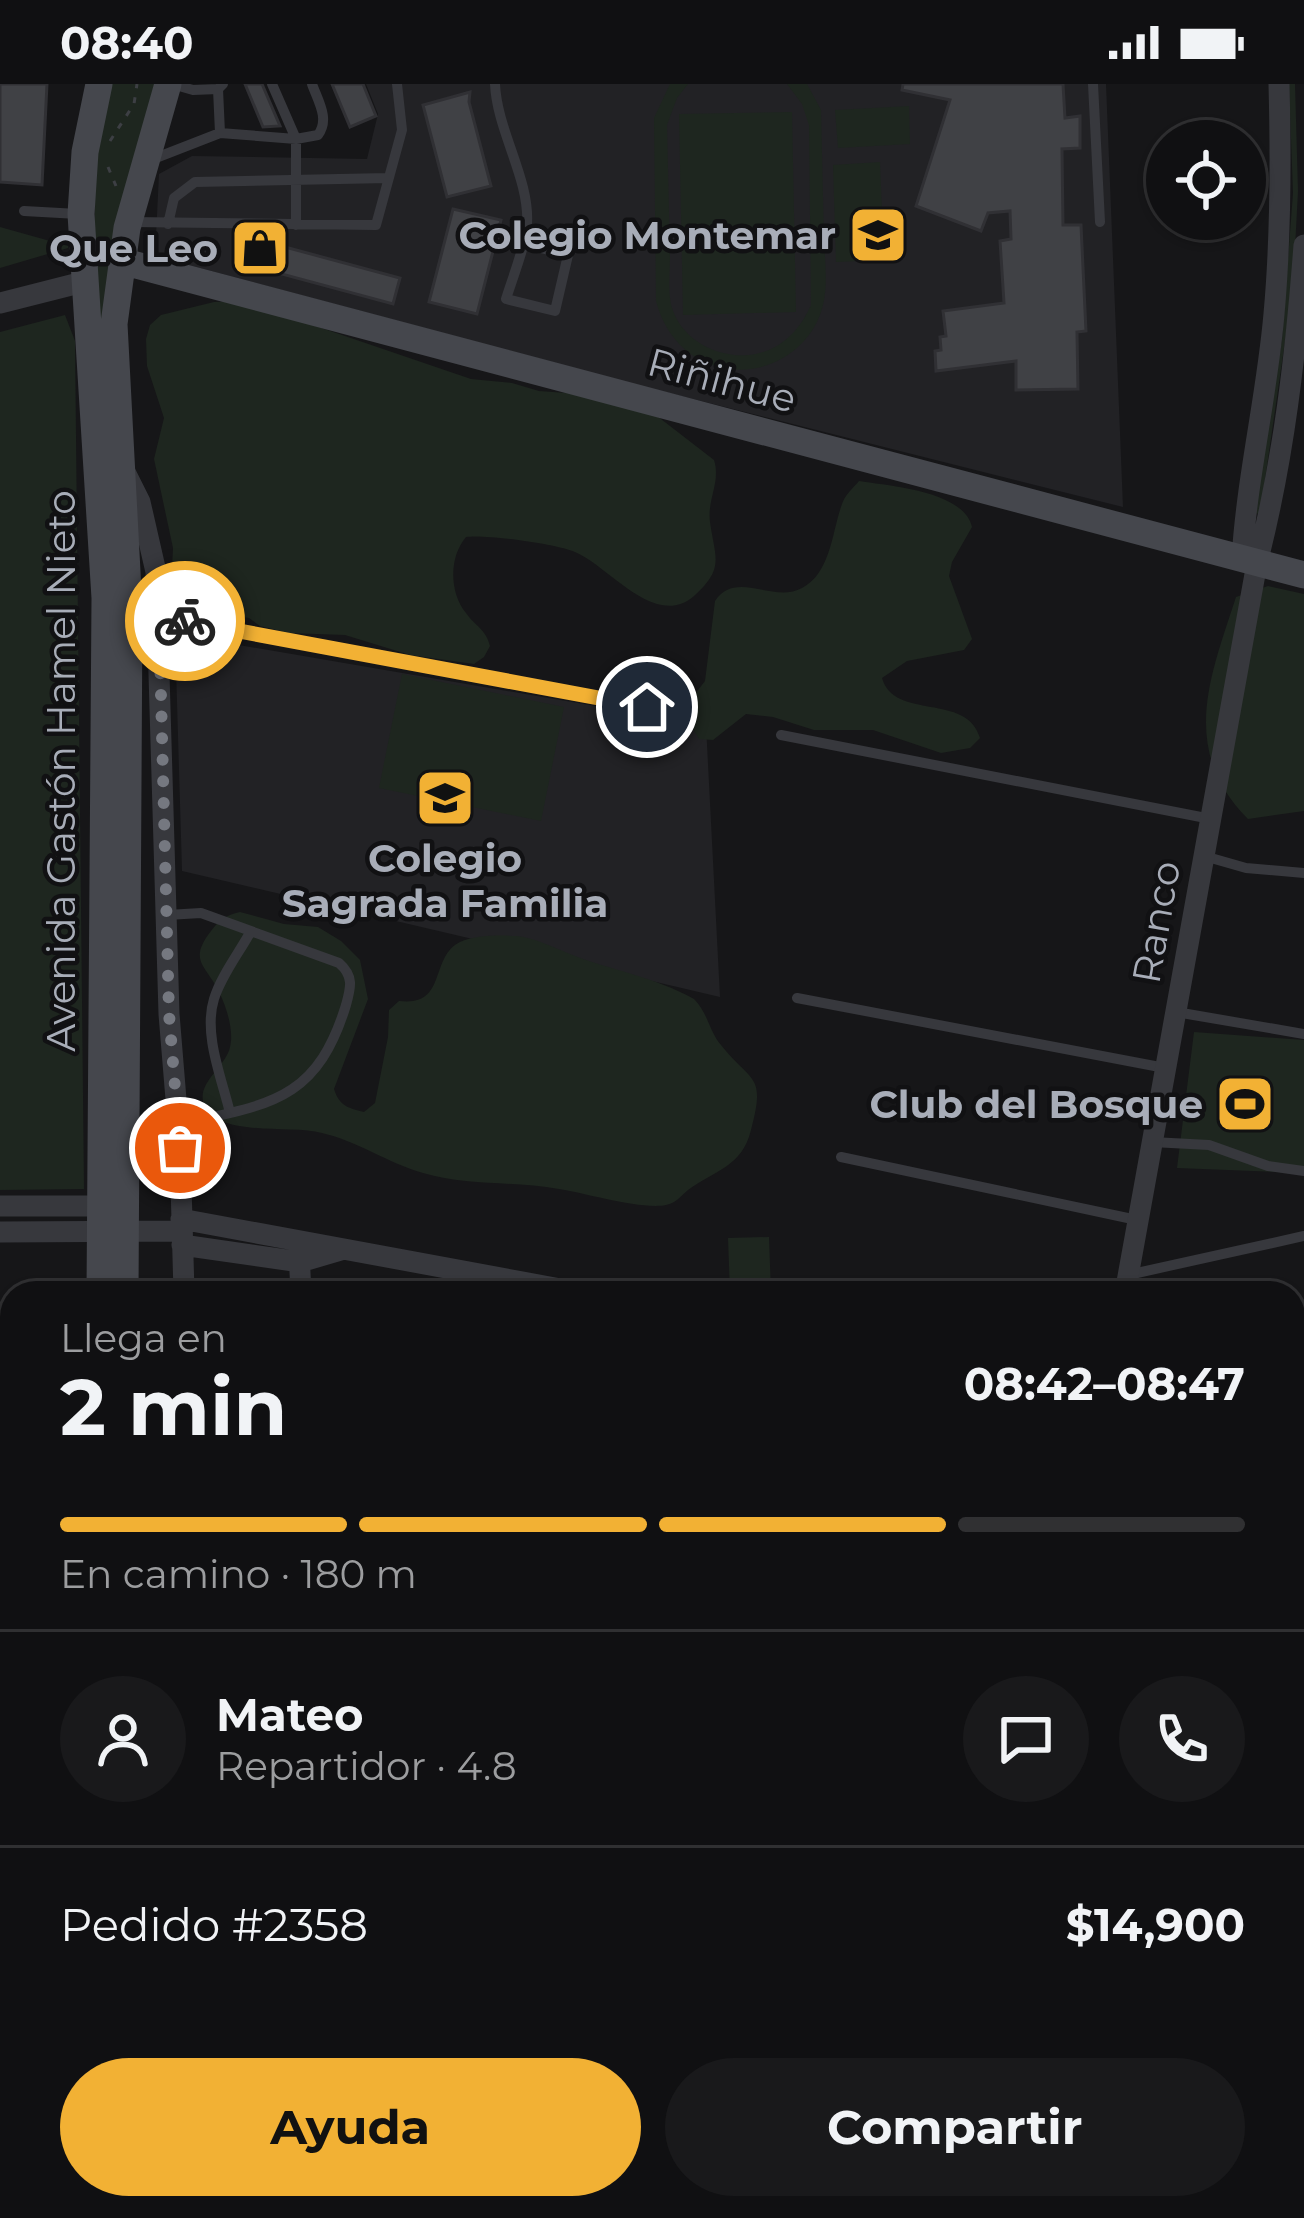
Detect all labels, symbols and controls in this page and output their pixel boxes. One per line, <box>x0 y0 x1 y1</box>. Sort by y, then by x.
text: 08:40 <box>60 15 194 70</box>
map controls <box>1146 120 1266 240</box>
button: locate <box>1146 120 1266 240</box>
school or university icon: Colegio Montemar <box>847 204 909 266</box>
place label: Colegio Montemar <box>459 211 836 259</box>
shop icon: Que Leo <box>229 217 291 279</box>
place label: Que Leo <box>49 224 218 272</box>
street label: Riñihue <box>643 337 801 423</box>
street label: Avenida Gastón Hamel Nieto <box>37 490 85 1052</box>
courier <box>125 561 245 681</box>
icon: bike <box>152 588 218 654</box>
pin <box>596 656 698 758</box>
icon: home <box>614 674 680 740</box>
school or university icon: Colegio Sagrada Familia <box>414 767 476 829</box>
place label: Colegio Sagrada Familia <box>282 834 608 927</box>
street label: Ranco <box>1122 857 1190 987</box>
sports icon: Club del Bosque <box>1214 1073 1276 1135</box>
place label: Club del Bosque <box>870 1080 1203 1128</box>
pin <box>129 1097 231 1199</box>
icon: bag <box>147 1115 213 1181</box>
text: Llega en <box>60 1314 227 1362</box>
text: 08:42–08:47 <box>964 1356 1245 1411</box>
text: 2 min <box>60 1359 287 1455</box>
text: En camino · 180 m <box>60 1550 417 1598</box>
button: person <box>60 1676 186 1802</box>
button: chat <box>963 1676 1089 1802</box>
button: phone <box>1119 1676 1245 1802</box>
text: Mateo <box>216 1687 363 1742</box>
text: Repartidor · 4.8 <box>216 1742 517 1790</box>
text: Pedido #2358 <box>60 1897 368 1952</box>
text: $14,900 <box>1066 1897 1245 1952</box>
button: Ayuda <box>60 2058 641 2196</box>
button: Compartir <box>665 2058 1245 2196</box>

